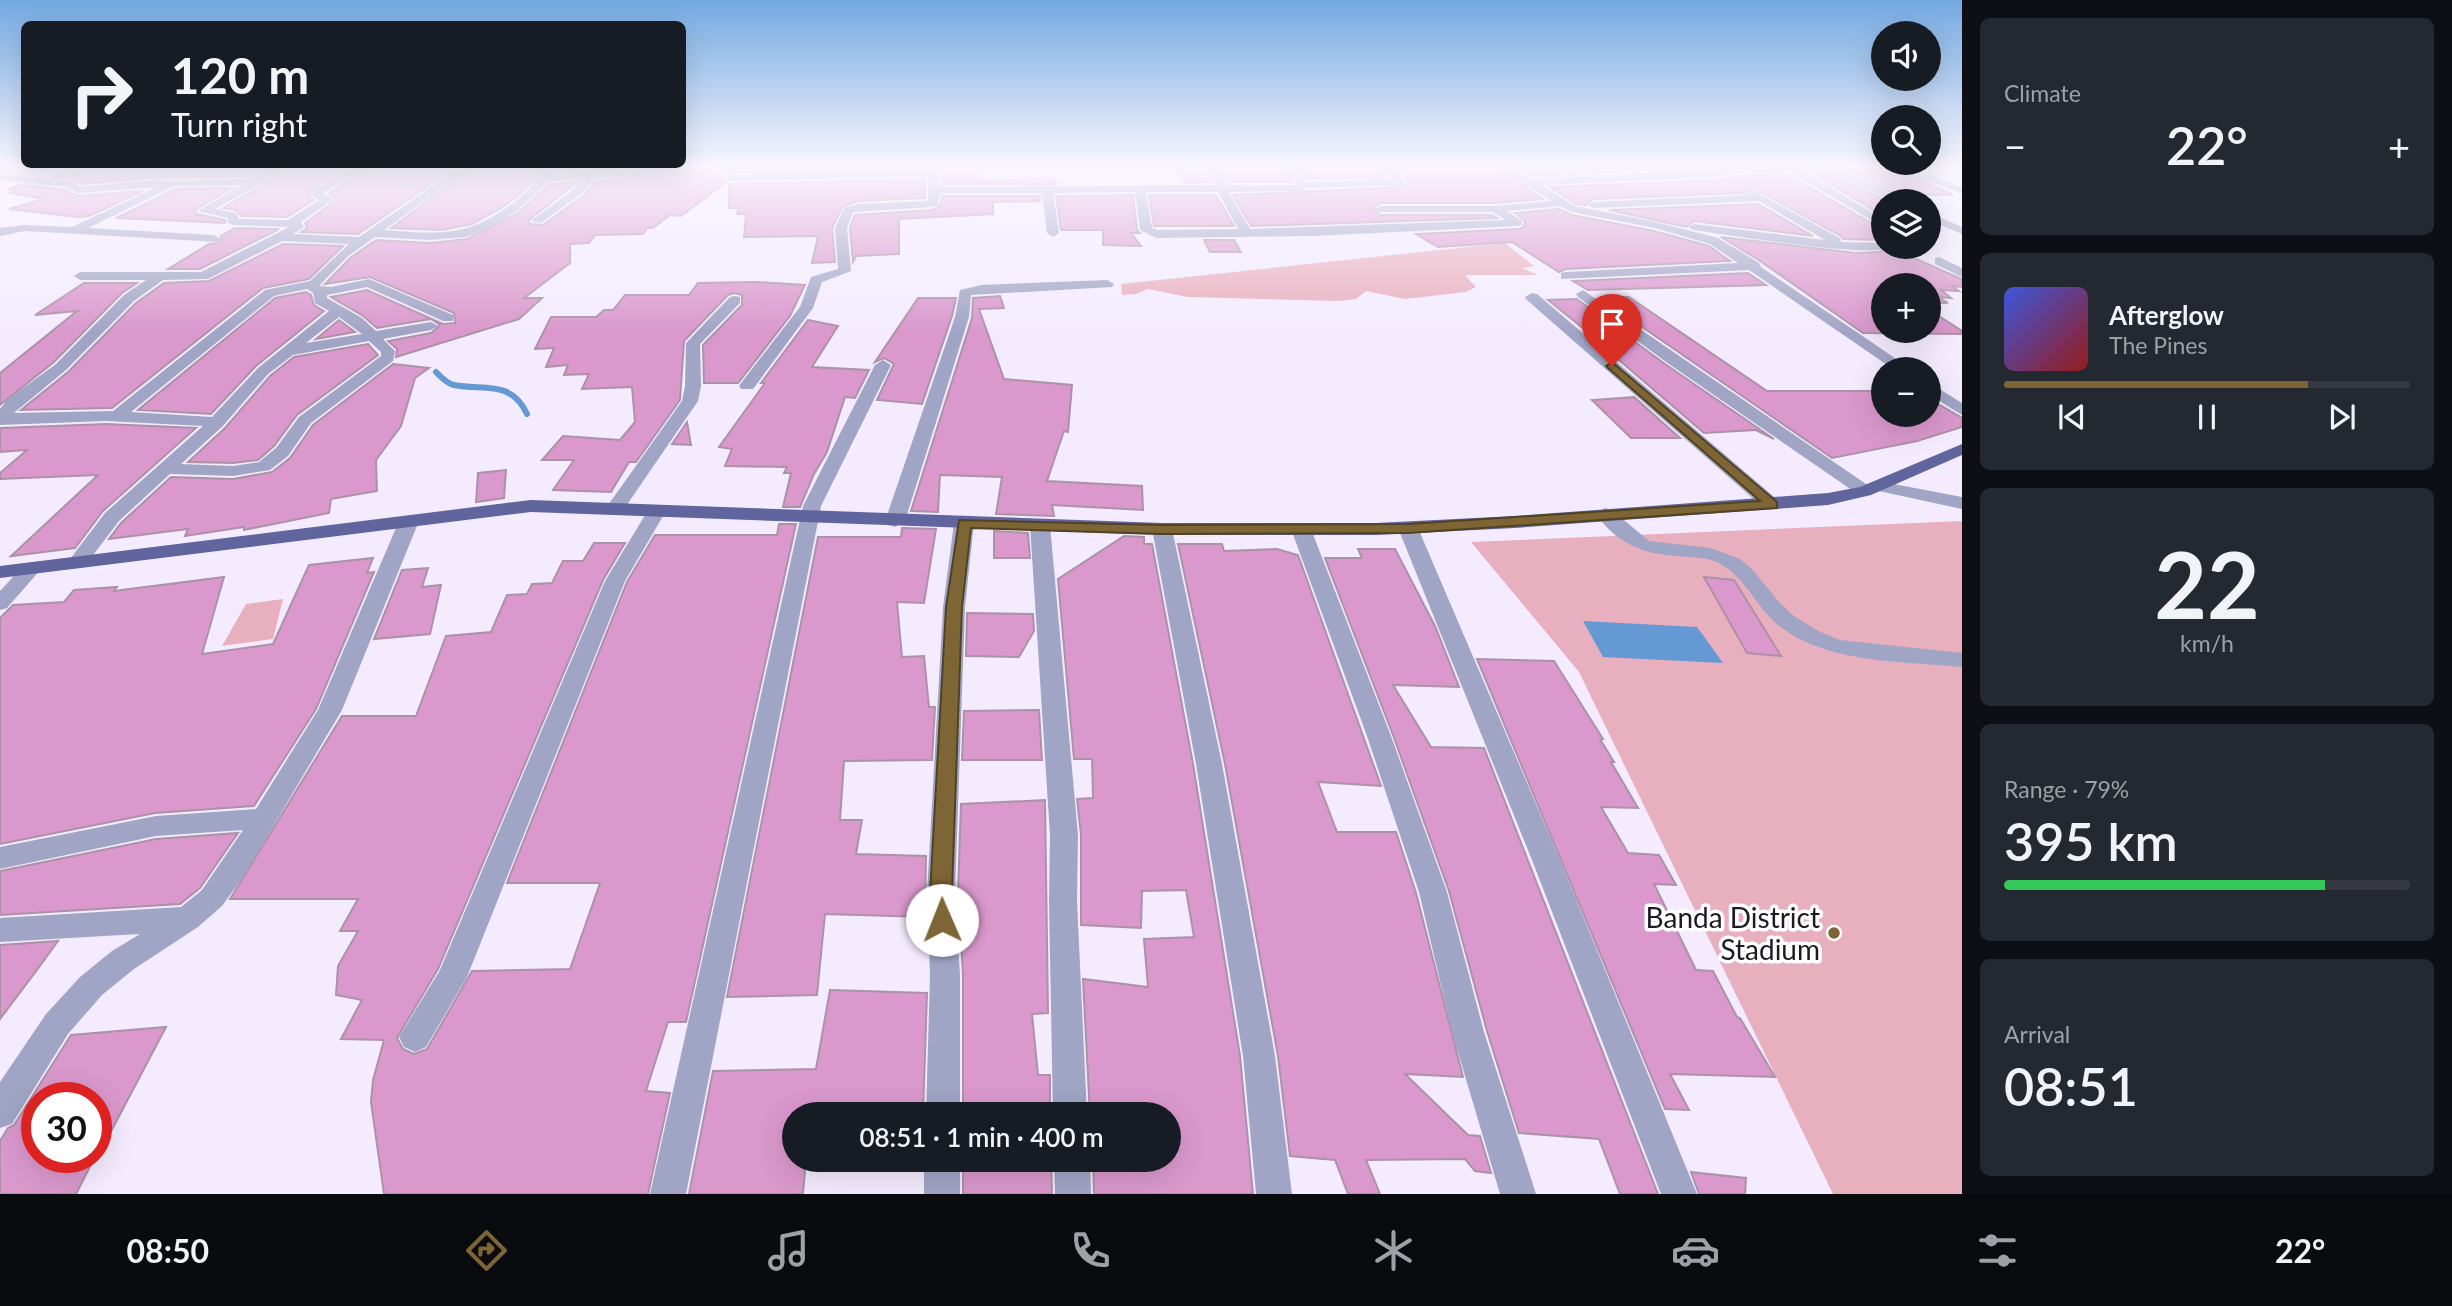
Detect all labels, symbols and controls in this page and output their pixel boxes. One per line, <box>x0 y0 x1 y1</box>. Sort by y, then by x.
map controls <box>1871 21 1941 427</box>
button: sound <box>1871 21 1941 91</box>
text: 120 m <box>171 46 309 104</box>
icon: right <box>56 49 147 140</box>
text: Climate <box>2004 79 2081 107</box>
text: Turn right <box>171 105 307 144</box>
button: search <box>1871 105 1941 175</box>
text: 22° <box>2166 114 2248 176</box>
text: − <box>2004 123 2026 169</box>
text: + <box>2388 123 2410 169</box>
button: layers <box>1871 189 1941 259</box>
button: + <box>1871 273 1941 343</box>
pin <box>1582 294 1642 366</box>
text: Afterglow <box>2109 299 2224 331</box>
icon: arrive <box>1593 305 1631 343</box>
text: The Pines <box>2109 331 2207 359</box>
button: − <box>1871 357 1941 427</box>
icon: previous <box>2053 398 2091 436</box>
icon: pause <box>2188 398 2226 436</box>
icon: next <box>2323 398 2361 436</box>
text: 22 <box>2154 529 2260 638</box>
text: km/h <box>2180 629 2234 657</box>
text: Range · 79% <box>2004 775 2129 803</box>
text: 395 km <box>2004 810 2178 872</box>
position arrow <box>905 883 979 957</box>
place label: Banda District Stadium <box>1646 900 1820 966</box>
marker: Banda District Stadium <box>1826 925 1842 941</box>
text: Arrival <box>2004 1020 2070 1048</box>
text: 08:51 <box>2004 1055 2138 1117</box>
speed limit sign: 30 <box>21 1082 112 1173</box>
text: 08:51 · 1 min · 400 m <box>859 1121 1104 1153</box>
icon: directions <box>462 1226 511 1275</box>
icon: music <box>764 1226 813 1275</box>
icon: phone <box>1066 1226 1115 1275</box>
icon: climate <box>1369 1226 1418 1275</box>
icon: car <box>1671 1226 1720 1275</box>
icon: filters <box>1973 1226 2022 1275</box>
text: 08:50 <box>127 1231 209 1270</box>
text: 22° <box>2275 1231 2325 1270</box>

